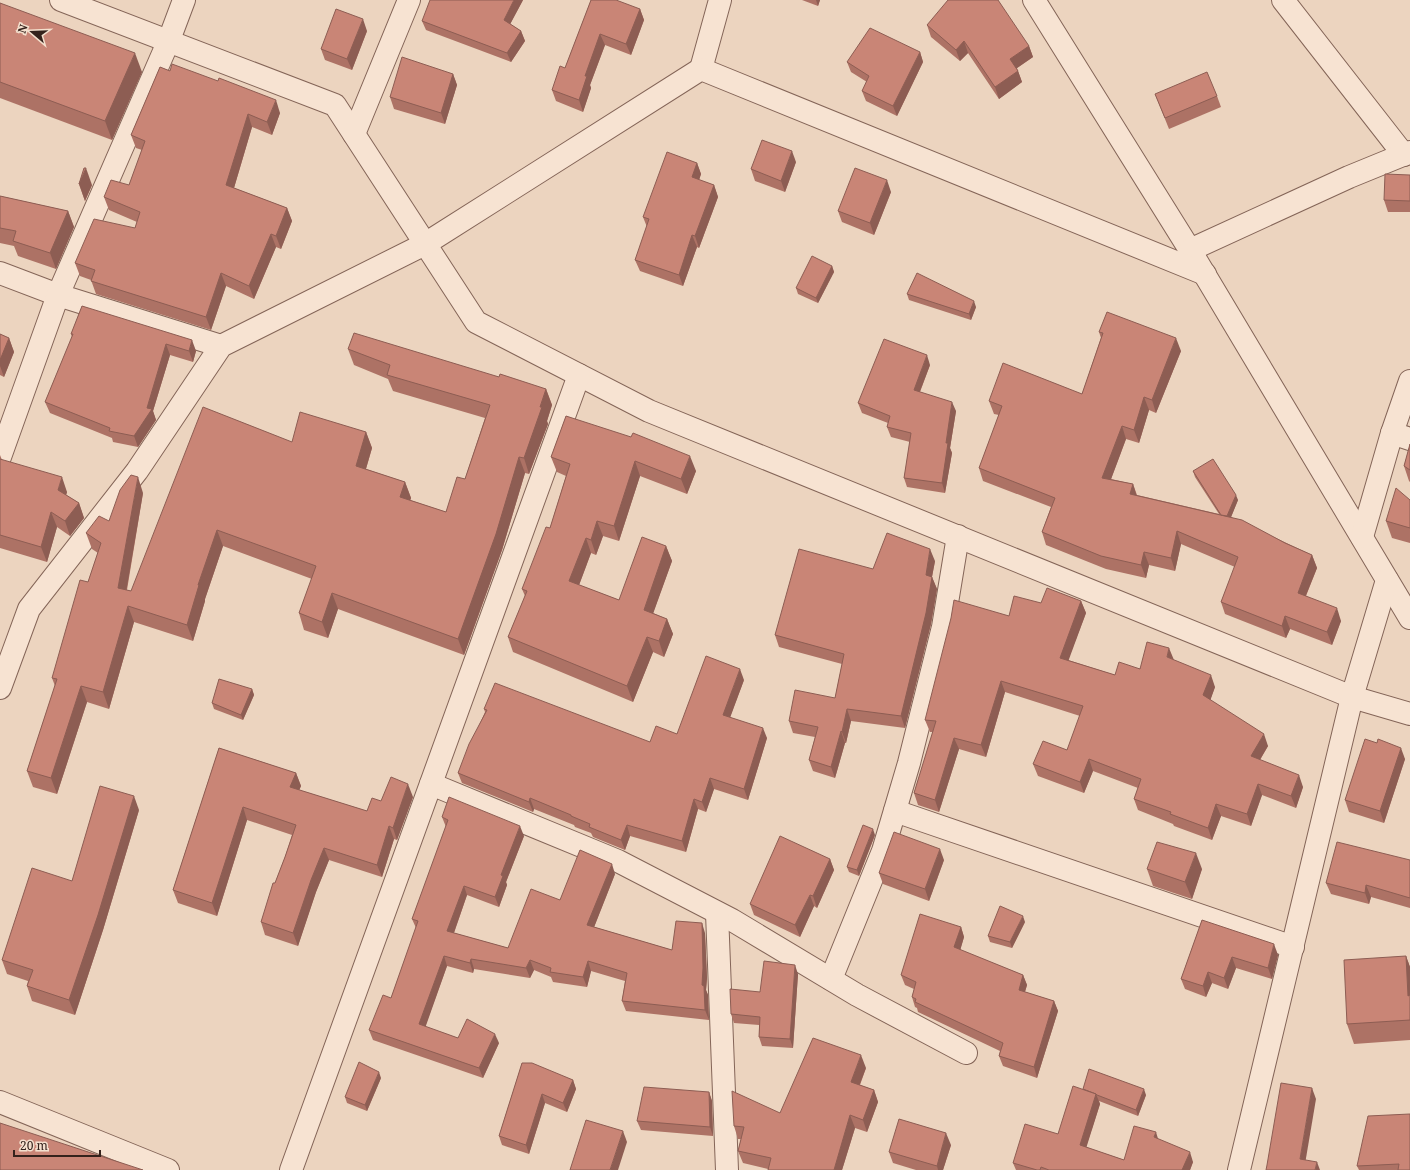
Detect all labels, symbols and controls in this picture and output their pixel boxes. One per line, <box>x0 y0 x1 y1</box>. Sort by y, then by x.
north arrow <box>12 12 52 52</box>
text: N <box>14 22 31 35</box>
scale bar <box>14 1132 100 1158</box>
text: 20 m <box>20 1137 48 1154</box>

